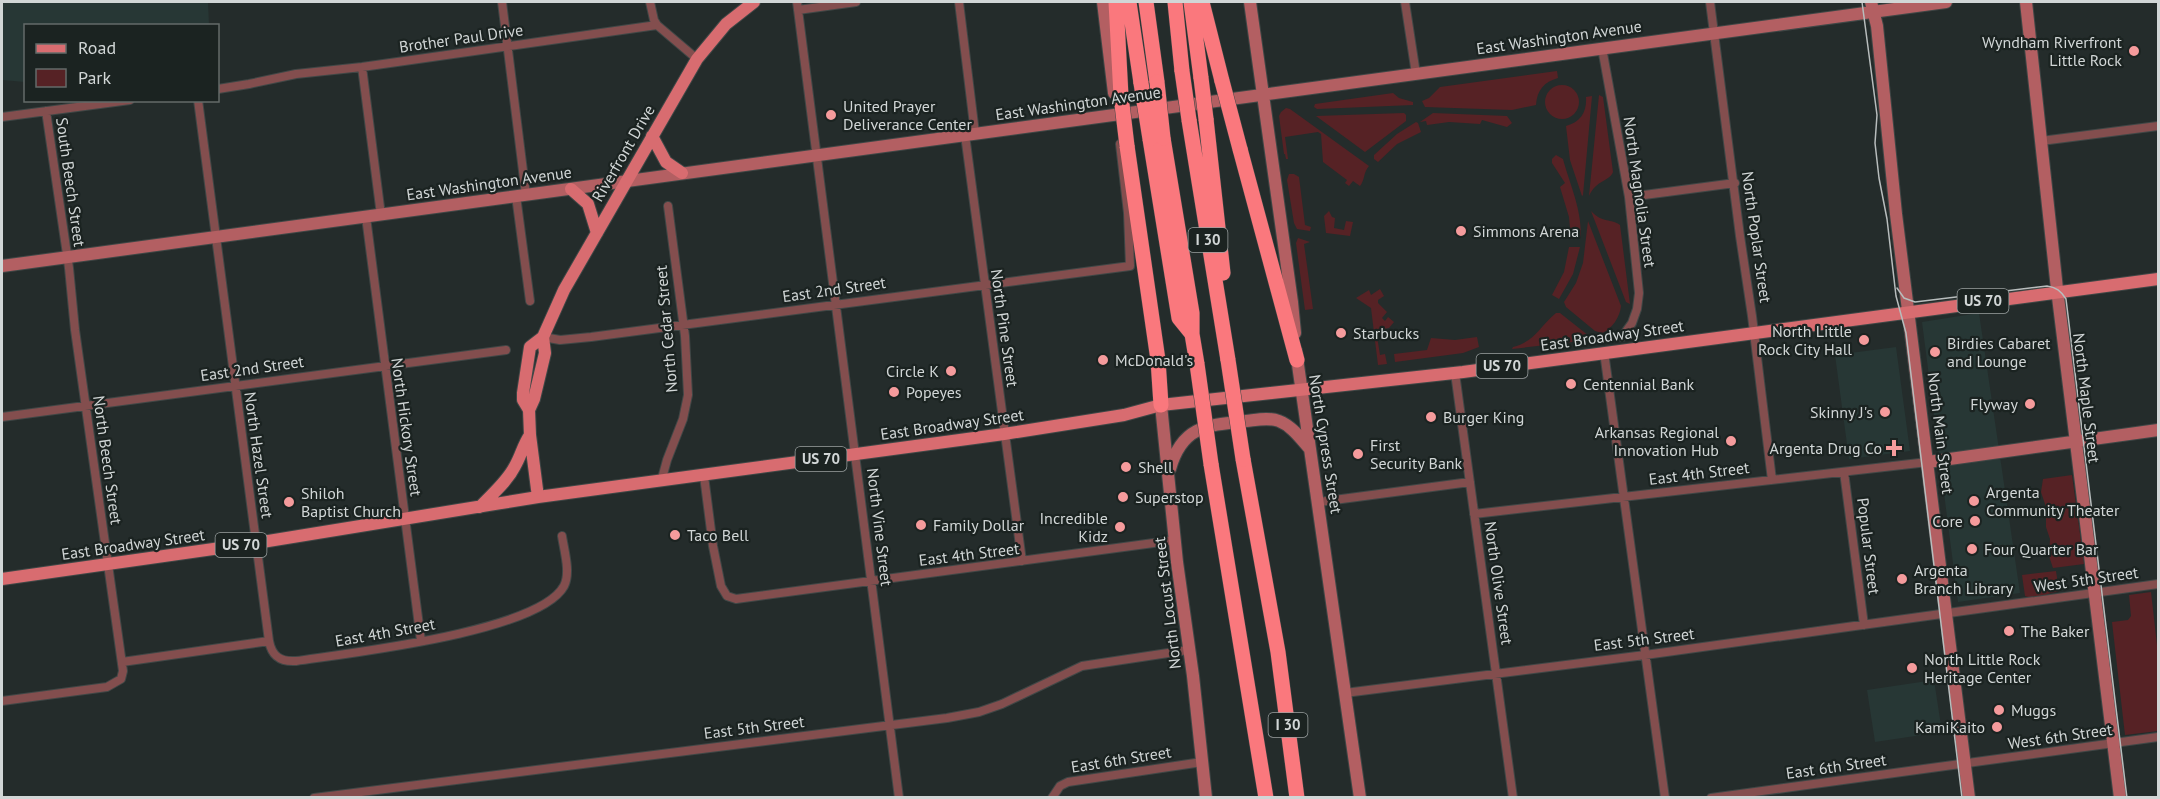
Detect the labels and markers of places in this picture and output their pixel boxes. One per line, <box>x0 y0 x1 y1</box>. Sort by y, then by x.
place label: Wyndham Riverfront Little Rock <box>1982 32 2123 70</box>
marker: Wyndham Riverfront Little Rock <box>2127 44 2141 58</box>
place label: United Prayer Deliverance Center <box>843 96 972 134</box>
marker: United Prayer Deliverance Center <box>824 108 838 122</box>
place label: Simmons Arena <box>1473 221 1579 241</box>
marker: Simmons Arena <box>1454 224 1468 238</box>
place label: North Little Rock City Hall <box>1758 321 1852 359</box>
place label: Starbucks <box>1353 323 1419 343</box>
marker: Starbucks <box>1334 326 1348 340</box>
marker: North Little Rock City Hall <box>1857 333 1871 347</box>
place label: Birdies Cabaret and Lounge <box>1947 333 2051 371</box>
marker: Birdies Cabaret and Lounge <box>1928 345 1942 359</box>
place label: McDonald's <box>1115 350 1193 370</box>
marker: McDonald's <box>1096 353 1110 367</box>
place label: Circle K <box>886 361 939 381</box>
marker: Circle K <box>944 364 958 378</box>
place label: Centennial Bank <box>1583 374 1695 394</box>
marker: Centennial Bank <box>1564 377 1578 391</box>
place label: Popeyes <box>906 382 962 402</box>
marker: Popeyes <box>887 385 901 399</box>
place label: Flyway <box>1970 394 2019 414</box>
marker: Flyway <box>2023 397 2037 411</box>
place label: Skinny J's <box>1810 402 1873 422</box>
marker: Skinny J's <box>1878 405 1892 419</box>
place label: Burger King <box>1443 407 1524 427</box>
marker: Burger King <box>1424 410 1438 424</box>
place label: Arkansas Regional Innovation Hub <box>1595 422 1719 460</box>
marker: Arkansas Regional Innovation Hub <box>1724 434 1738 448</box>
place label: First Security Bank <box>1370 435 1463 473</box>
place label: Argenta Drug Co <box>1770 438 1882 458</box>
marker: Argenta Drug Co <box>1887 441 1901 455</box>
marker: First Security Bank <box>1351 447 1365 461</box>
place label: Shell <box>1138 457 1173 477</box>
marker: Shell <box>1119 460 1133 474</box>
place label: Argenta Community Theater <box>1986 482 2120 520</box>
place label: Shiloh Baptist Church <box>301 483 401 521</box>
place label: Superstop <box>1135 487 1204 507</box>
marker: Superstop <box>1116 490 1130 504</box>
marker: Argenta Community Theater <box>1967 494 1981 508</box>
marker: Shiloh Baptist Church <box>282 495 296 509</box>
place label: Incredible Kidz <box>1039 508 1108 546</box>
place label: Core <box>1932 511 1963 531</box>
marker: Core <box>1968 514 1982 528</box>
place label: Family Dollar <box>933 515 1025 535</box>
marker: Family Dollar <box>914 518 928 532</box>
marker: Incredible Kidz <box>1113 520 1127 534</box>
place label: Taco Bell <box>687 525 749 545</box>
marker: Taco Bell <box>668 528 682 542</box>
place label: Four Quarter Bar <box>1984 539 2099 559</box>
marker: Four Quarter Bar <box>1965 542 1979 556</box>
place label: Argenta Branch Library <box>1914 560 2014 598</box>
marker: Argenta Branch Library <box>1895 572 1909 586</box>
place label: The Baker <box>2021 621 2090 641</box>
marker: The Baker <box>2002 624 2016 638</box>
place label: North Little Rock Heritage Center <box>1924 649 2041 687</box>
marker: North Little Rock Heritage Center <box>1905 661 1919 675</box>
place label: Muggs <box>2011 700 2056 720</box>
marker: Muggs <box>1992 703 2006 717</box>
place label: KamiKaito <box>1915 717 1985 737</box>
marker: KamiKaito <box>1990 720 2004 734</box>

